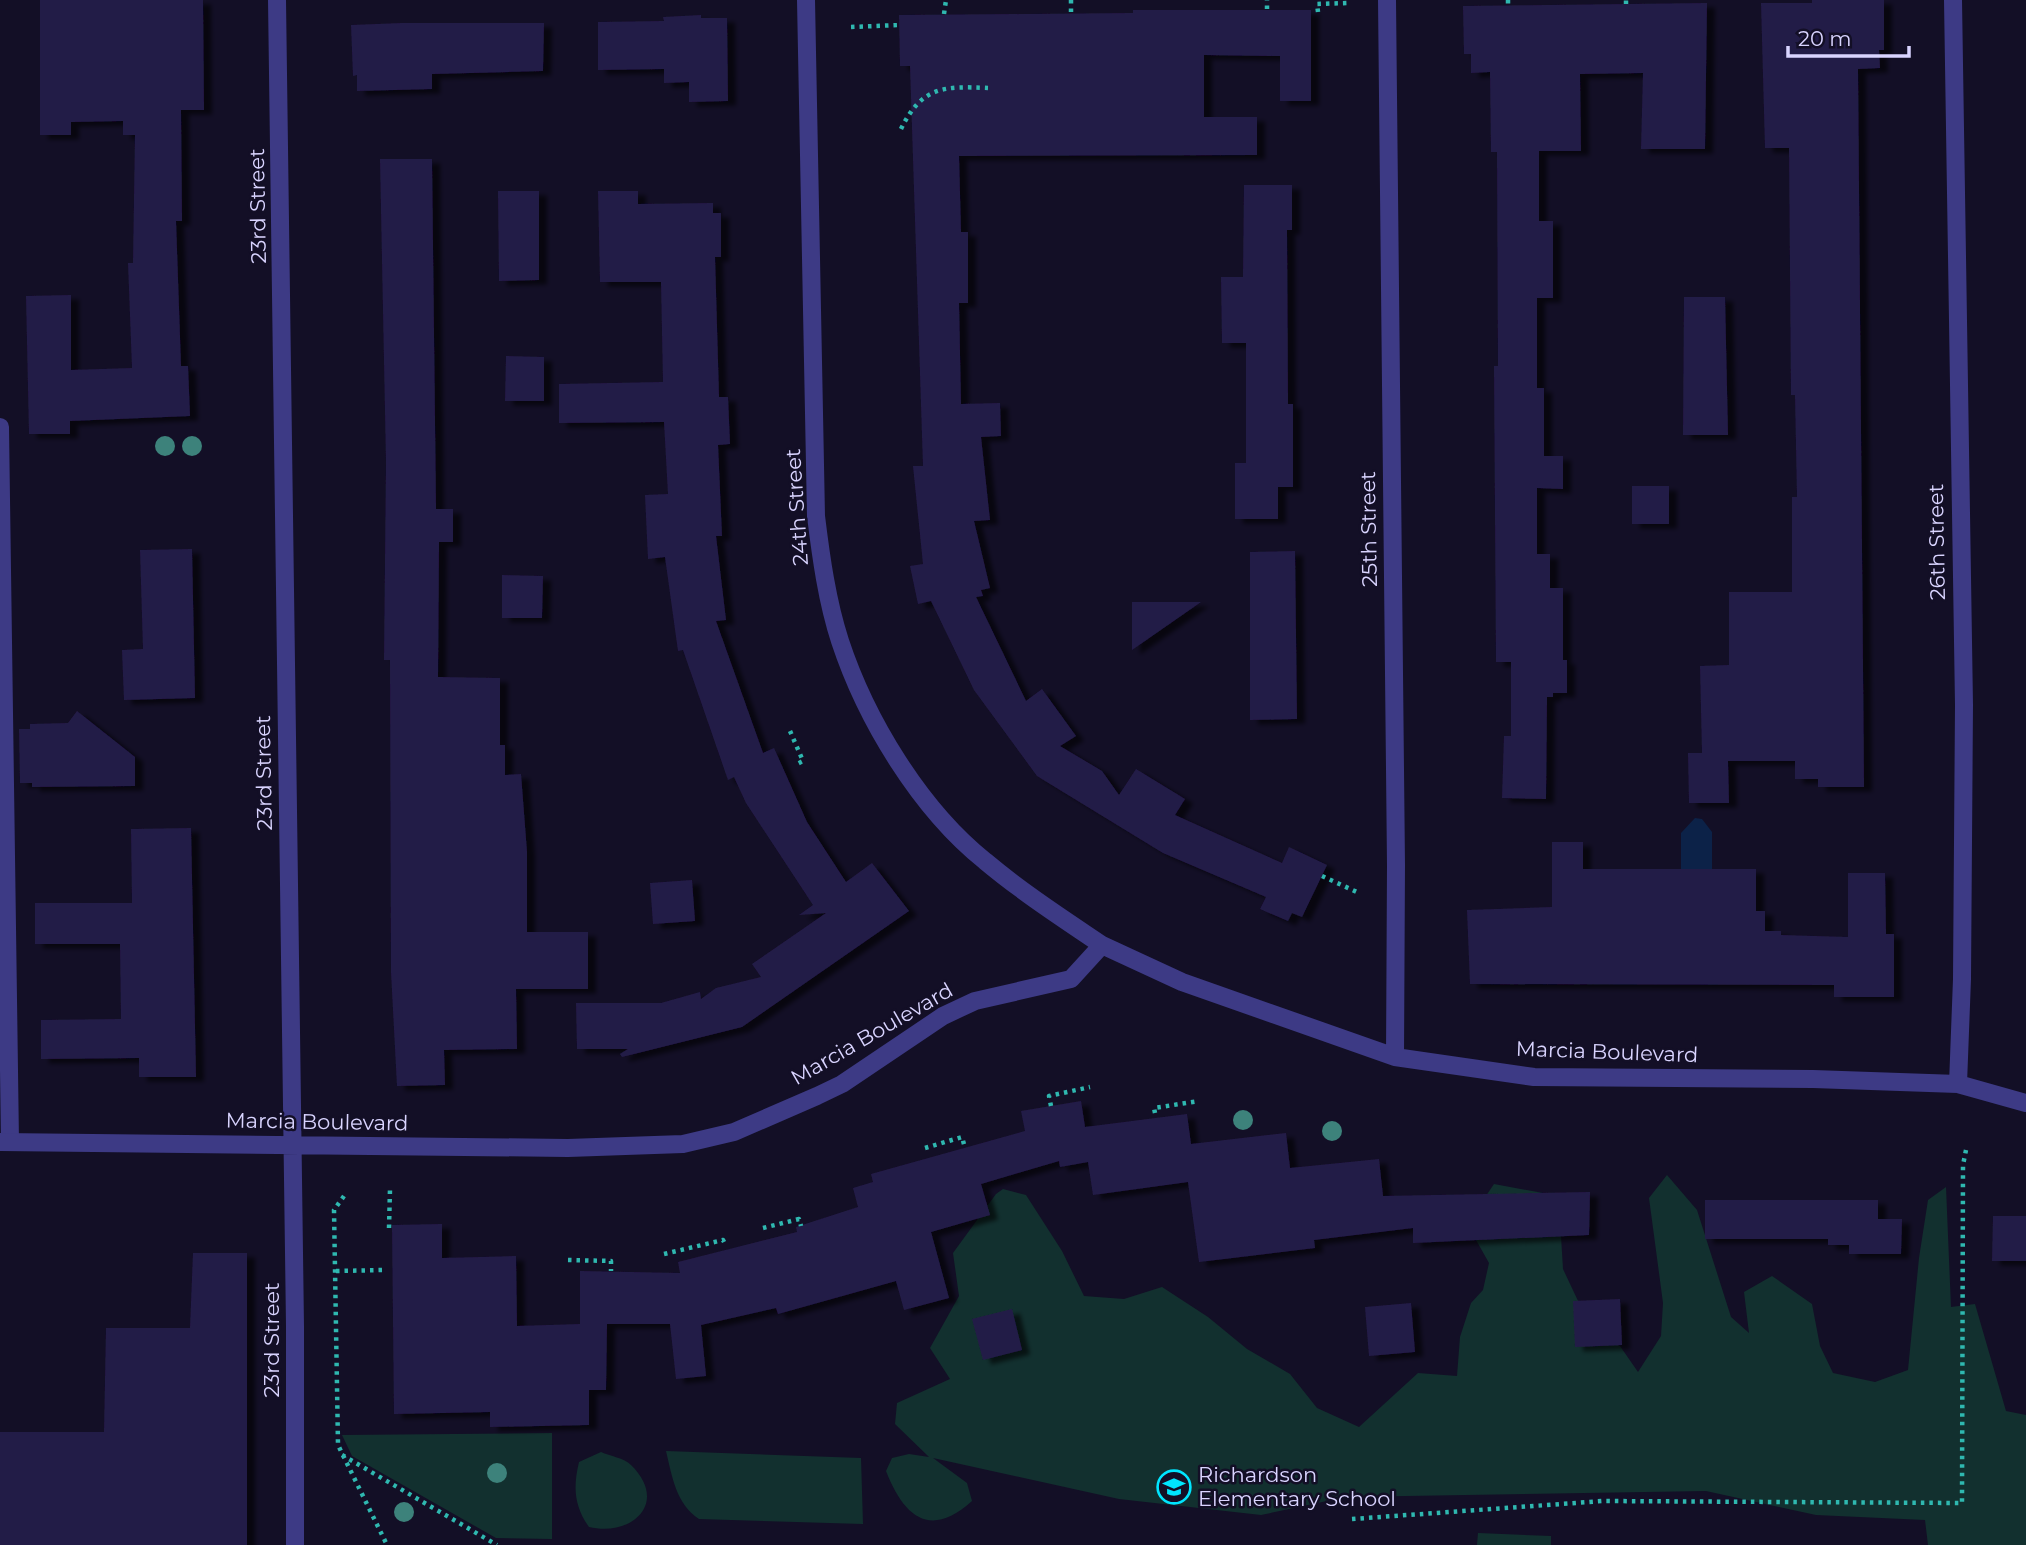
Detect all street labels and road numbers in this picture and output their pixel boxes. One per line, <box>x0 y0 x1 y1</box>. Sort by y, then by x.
street label: 23rd Street <box>244 148 271 264</box>
street label: 24th Street <box>780 448 813 566</box>
street label: 25th Street <box>1355 471 1382 587</box>
street label: 26th Street <box>1923 484 1950 600</box>
street label: 23rd Street <box>250 715 277 831</box>
street label: Marcia Boulevard <box>786 977 957 1090</box>
street label: Marcia Boulevard <box>1515 1036 1699 1067</box>
street label: Marcia Boulevard <box>225 1107 409 1136</box>
street label: 23rd Street <box>259 1282 284 1398</box>

